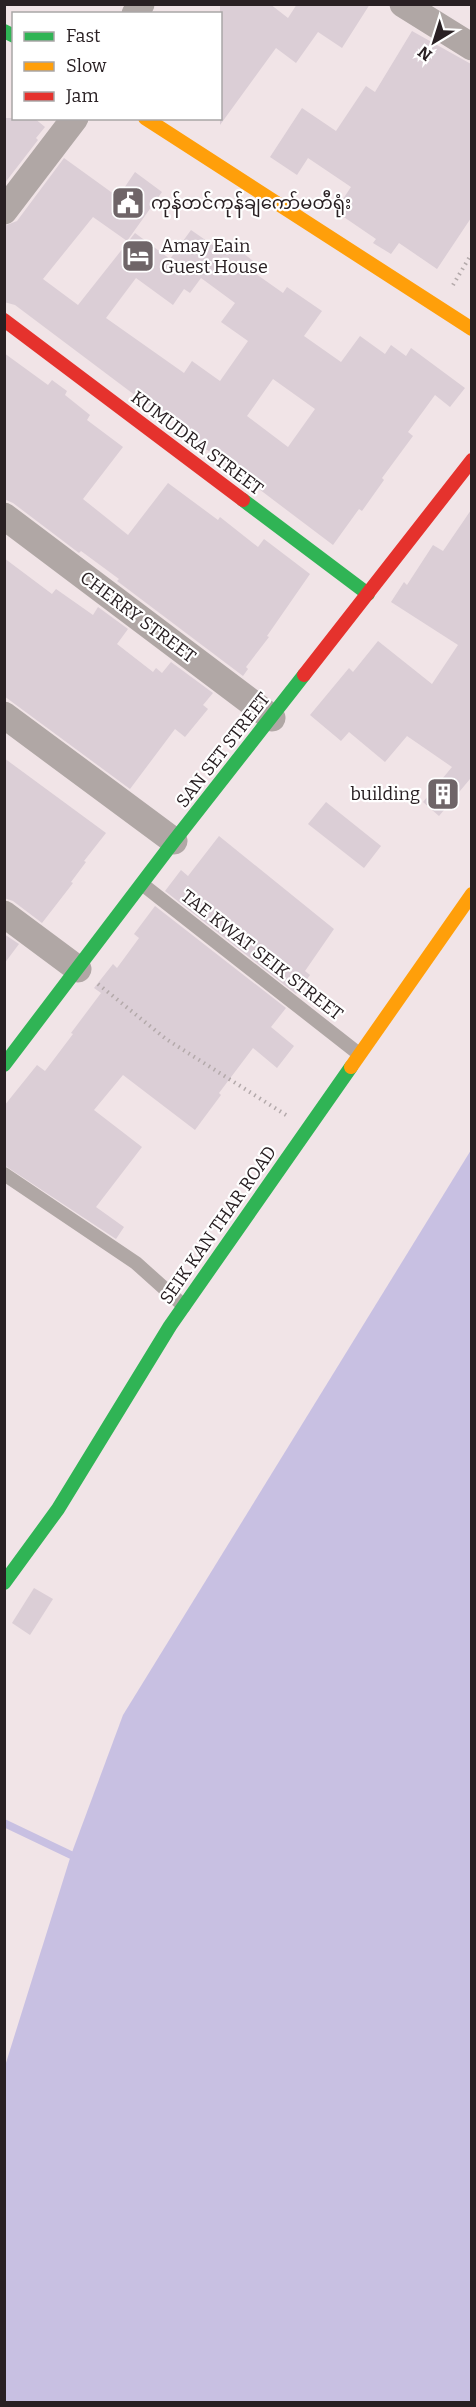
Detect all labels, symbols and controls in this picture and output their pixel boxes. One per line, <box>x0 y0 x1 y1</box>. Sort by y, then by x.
legend <box>12 12 222 120</box>
north arrow <box>404 12 464 72</box>
text: Fast <box>66 25 101 47</box>
text: N <box>414 42 436 65</box>
text: Slow <box>66 55 107 77</box>
text: Jam <box>65 85 99 107</box>
public building icon: ကုန်တင်ကုန်ချကော်မတီရုံး <box>110 185 146 221</box>
place label: ကုန်တင်ကုန်ချကော်မတီရုံး <box>151 189 351 218</box>
place label: Amay Eain Guest House <box>161 235 268 278</box>
hotel icon: Amay Eain Guest House <box>120 238 156 274</box>
street label: KUMUDRA STREET <box>127 386 268 500</box>
street label: CHERRY STREET <box>76 566 201 668</box>
street label: SAN SET STREET <box>171 688 275 812</box>
building icon: building <box>425 776 461 812</box>
place label: building <box>350 783 420 805</box>
street label: TAE KWAT SEIK STREET <box>177 885 348 1025</box>
street label: SEIK KAN THAR ROAD <box>155 1142 281 1308</box>

